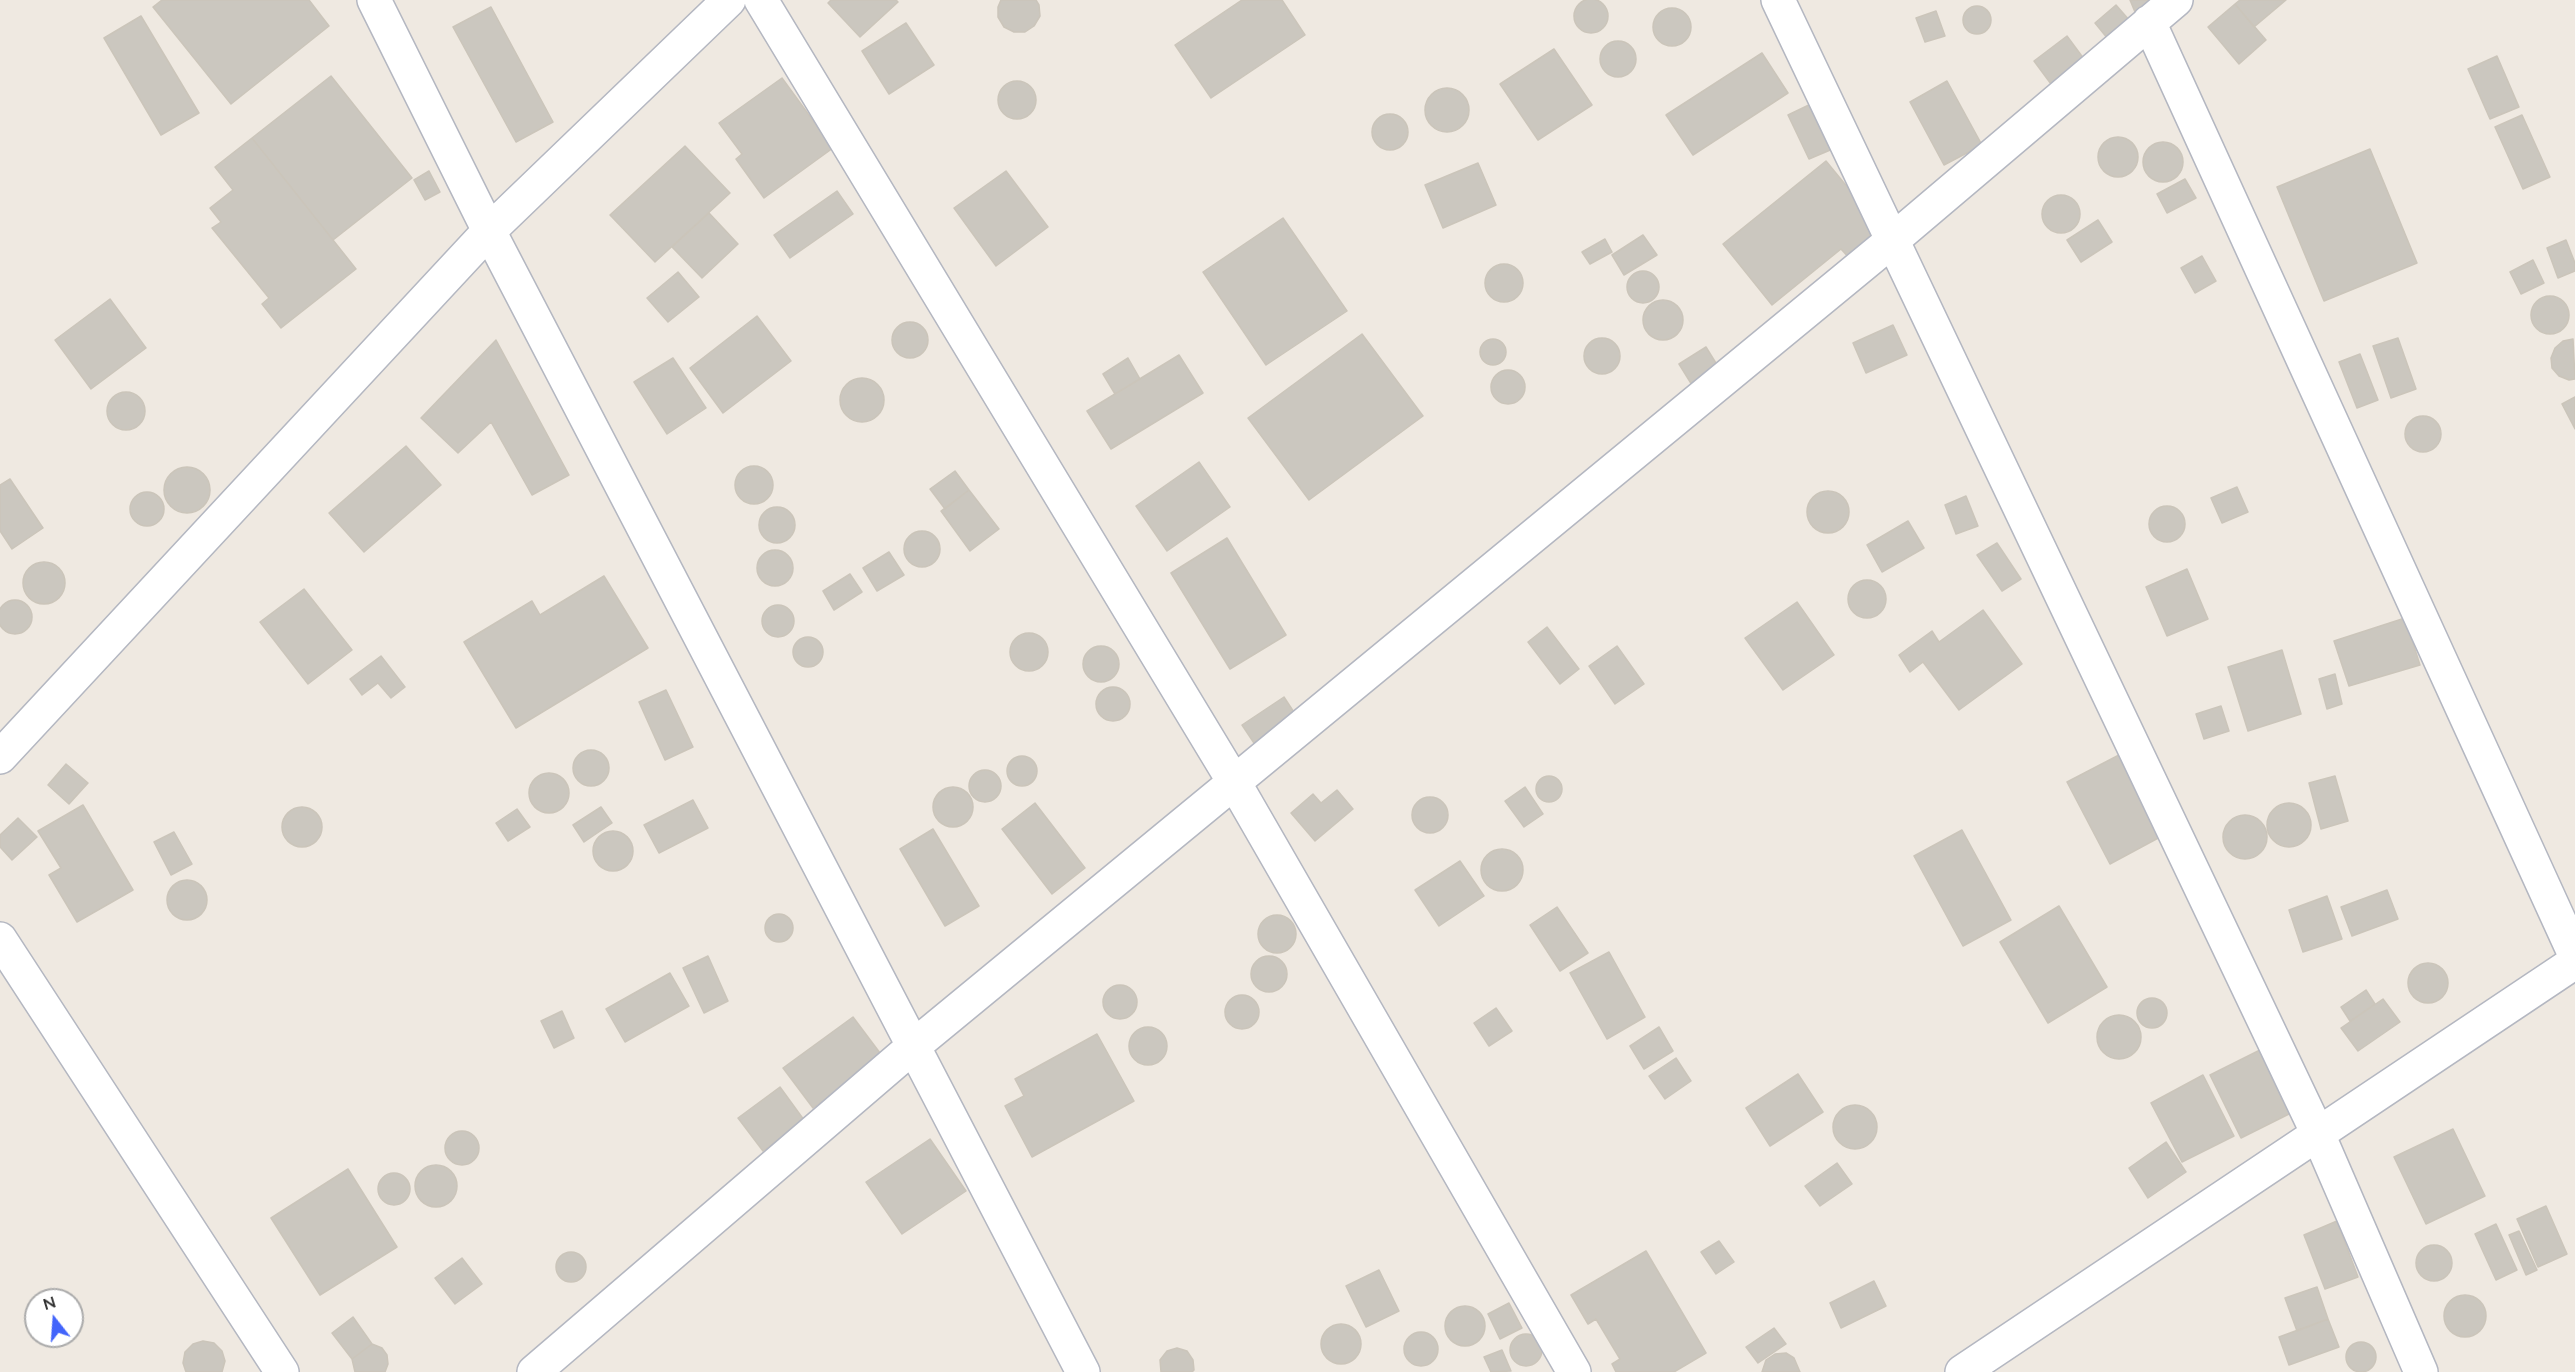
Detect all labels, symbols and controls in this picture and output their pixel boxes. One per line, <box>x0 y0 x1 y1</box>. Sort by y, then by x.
north arrow <box>24 1288 84 1348</box>
text: N <box>40 1291 58 1313</box>

